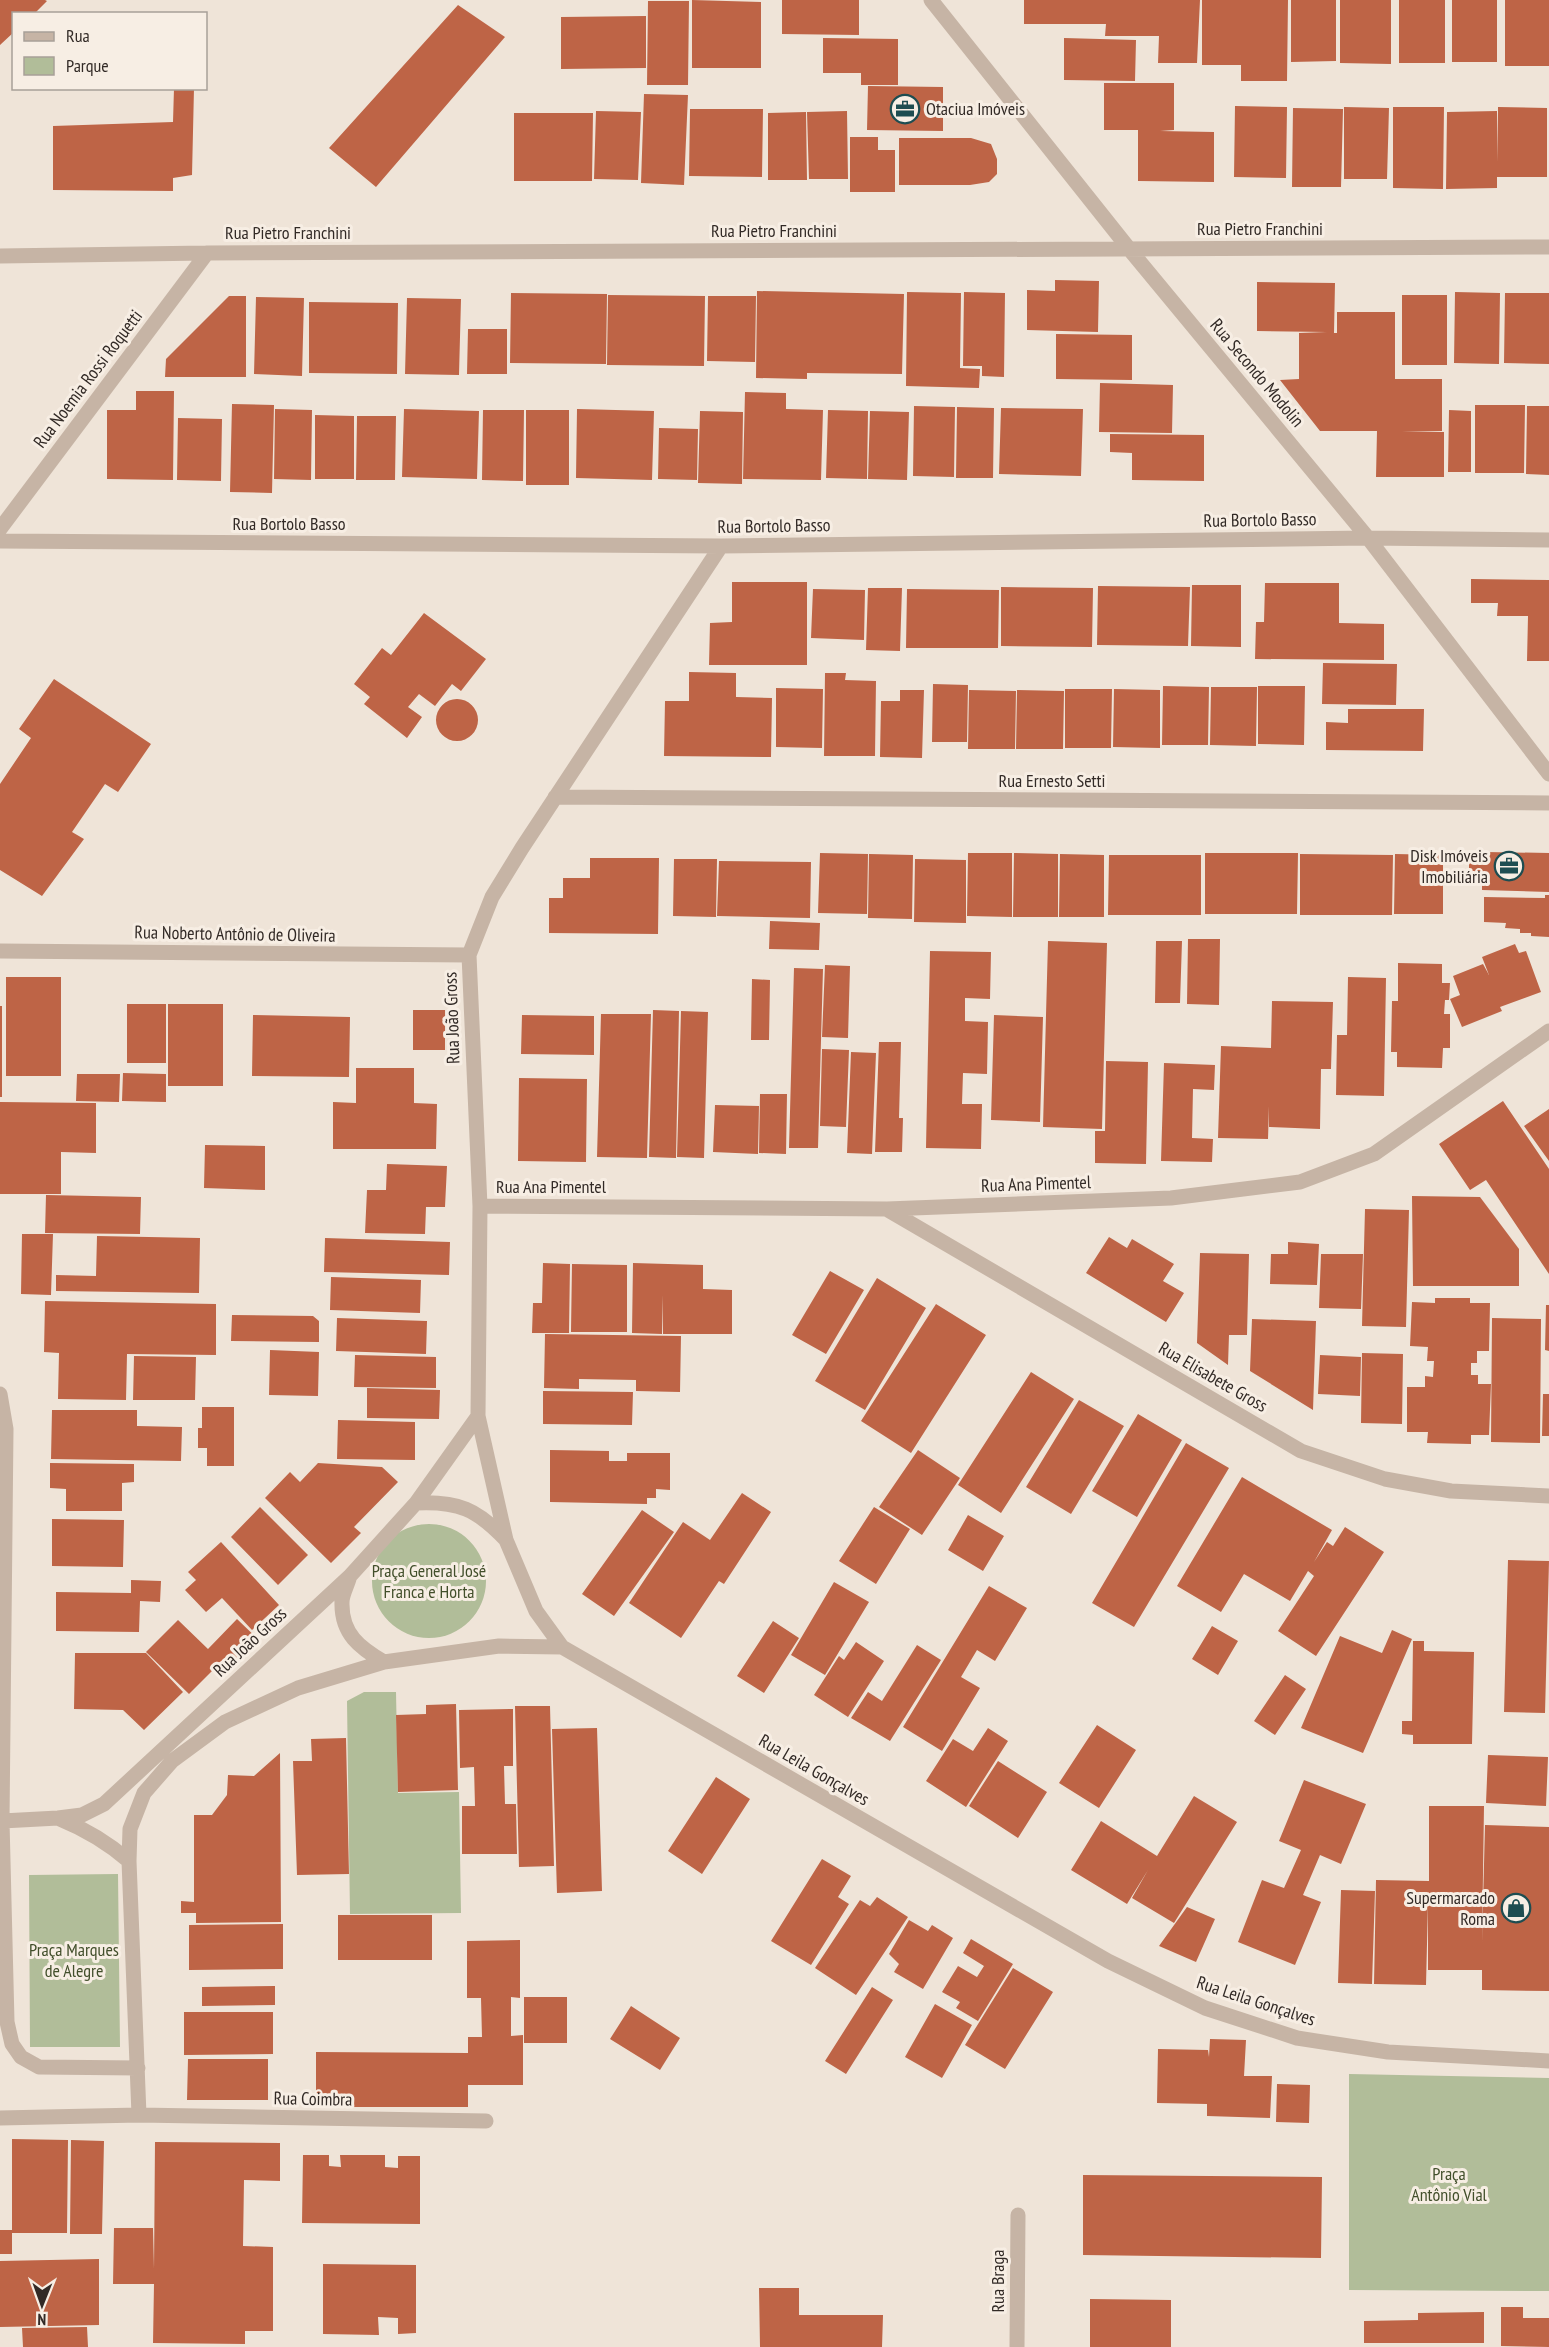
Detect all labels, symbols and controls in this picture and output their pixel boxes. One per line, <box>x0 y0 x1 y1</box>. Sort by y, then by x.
legend <box>12 12 207 90</box>
text: Rua <box>66 24 90 47</box>
text: Parque <box>66 54 109 77</box>
office icon: Otaciua Imóveis <box>889 93 921 125</box>
place label: Otaciua Imóveis <box>926 97 1025 120</box>
street label: Rua Pietro Franchini <box>1197 217 1323 240</box>
street label: Rua Pietro Franchini <box>711 219 837 242</box>
street label: Rua Pietro Franchini <box>225 221 351 244</box>
street label: Rua Noemia Rossi Roquetti <box>28 305 147 452</box>
street label: Rua Secondo Modolin <box>1205 314 1309 432</box>
street label: Rua Bortolo Basso <box>1203 507 1317 532</box>
street label: Rua Bortolo Basso <box>232 512 346 535</box>
street label: Rua Bortolo Basso <box>717 513 831 538</box>
street label: Rua Ernesto Setti <box>999 769 1105 792</box>
place label: Disk Imóveis Imobiliária <box>1410 844 1488 888</box>
office icon: Disk Imóveis Imobiliária <box>1493 850 1525 882</box>
street label: Rua Noberto Antônio de Oliveira <box>134 920 336 947</box>
street label: Rua João Gross <box>438 972 465 1064</box>
street label: Rua Ana Pimentel <box>981 1170 1092 1197</box>
street label: Rua Ana Pimentel <box>496 1175 607 1198</box>
street label: Rua Elisabete Gross <box>1155 1336 1272 1417</box>
park label: Praça General José Franca e Horta <box>372 1559 486 1603</box>
street label: Rua João Gross <box>208 1602 291 1681</box>
street label: Rua Leila Gonçalves <box>755 1729 873 1810</box>
place label: Supermarcado Roma <box>1406 1886 1495 1930</box>
shop icon: Supermarcado Roma <box>1500 1892 1532 1924</box>
park label: Praça Marques de Alegre <box>29 1938 119 1982</box>
street label: Rua Leila Gonçalves <box>1194 1970 1318 2031</box>
street label: Rua Coimbra <box>274 2086 352 2111</box>
park label: Praça Antônio Vial <box>1411 2162 1488 2206</box>
street label: Rua Braga <box>986 2249 1009 2313</box>
north arrow <box>12 2275 72 2335</box>
text: N <box>37 2310 46 2330</box>

